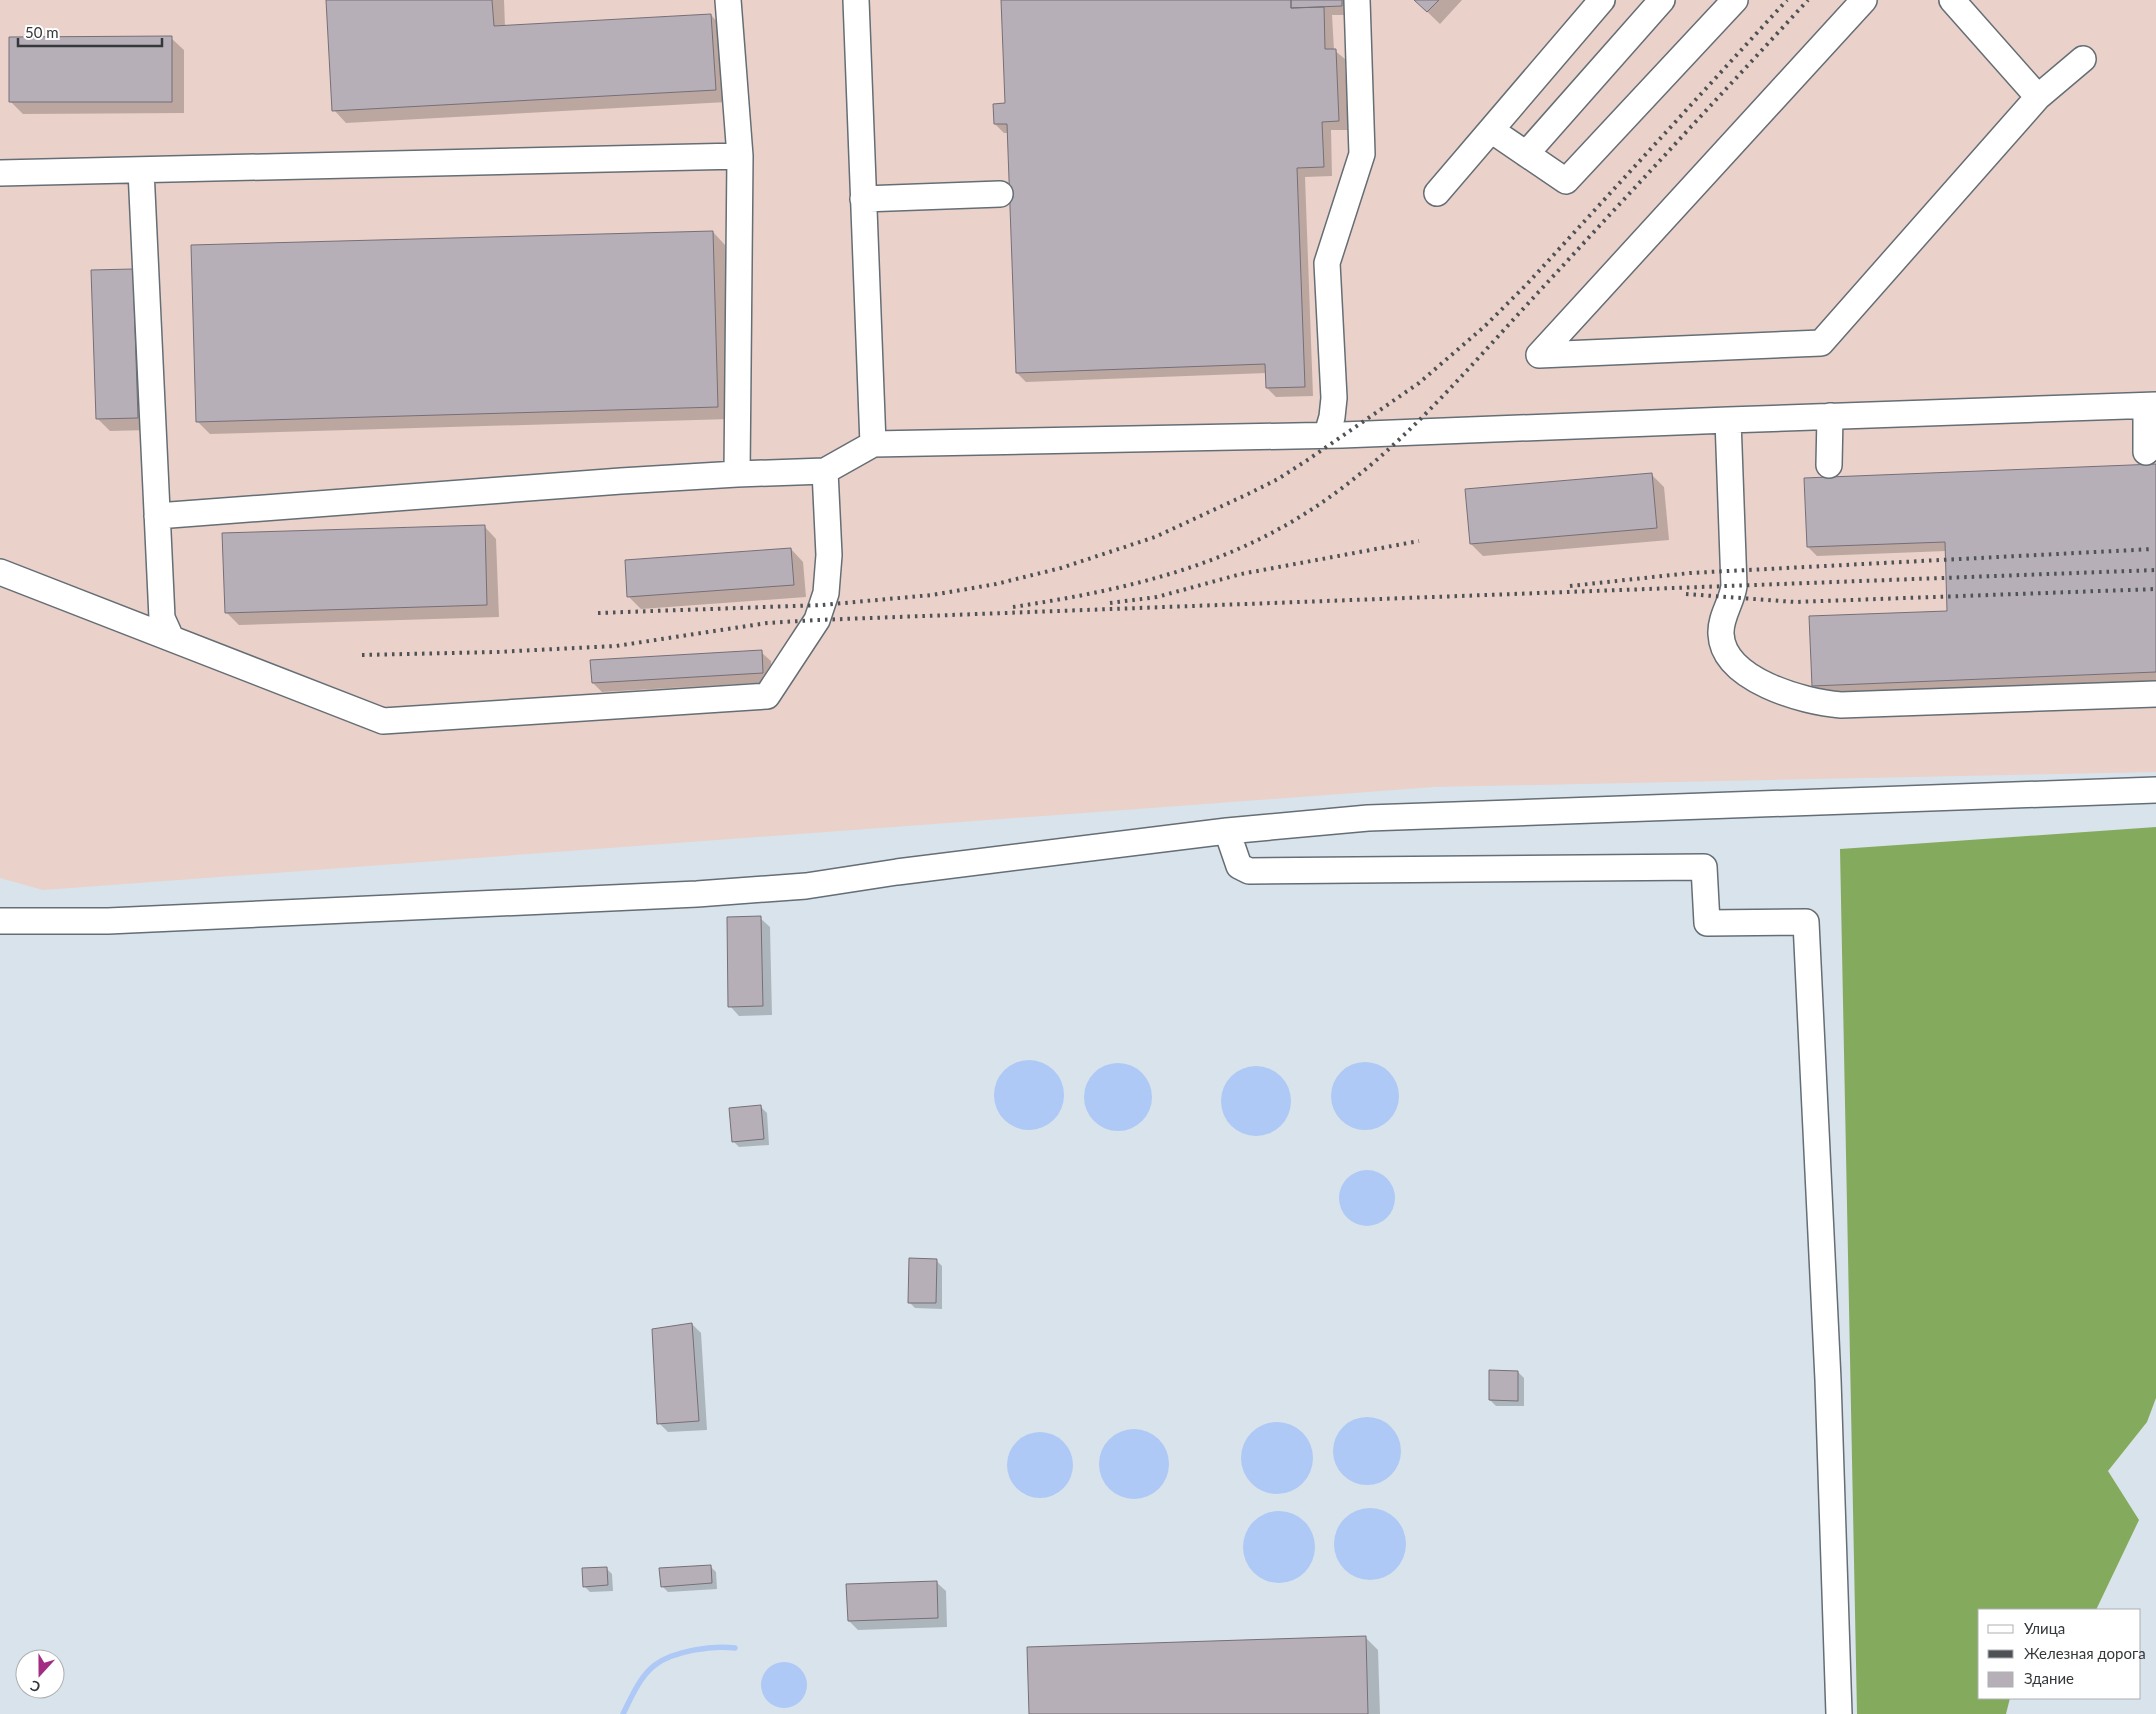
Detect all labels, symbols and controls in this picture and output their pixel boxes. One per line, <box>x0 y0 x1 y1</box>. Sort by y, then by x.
scale bar <box>18 15 161 47</box>
text: 50 m <box>25 23 59 41</box>
legend <box>1978 1609 2141 1699</box>
text: Улица <box>2024 1619 2065 1637</box>
text: Железная дорога <box>2024 1644 2146 1662</box>
north arrow <box>15 1649 65 1699</box>
text: Здание <box>2024 1669 2074 1687</box>
text: С <box>27 1677 43 1696</box>

